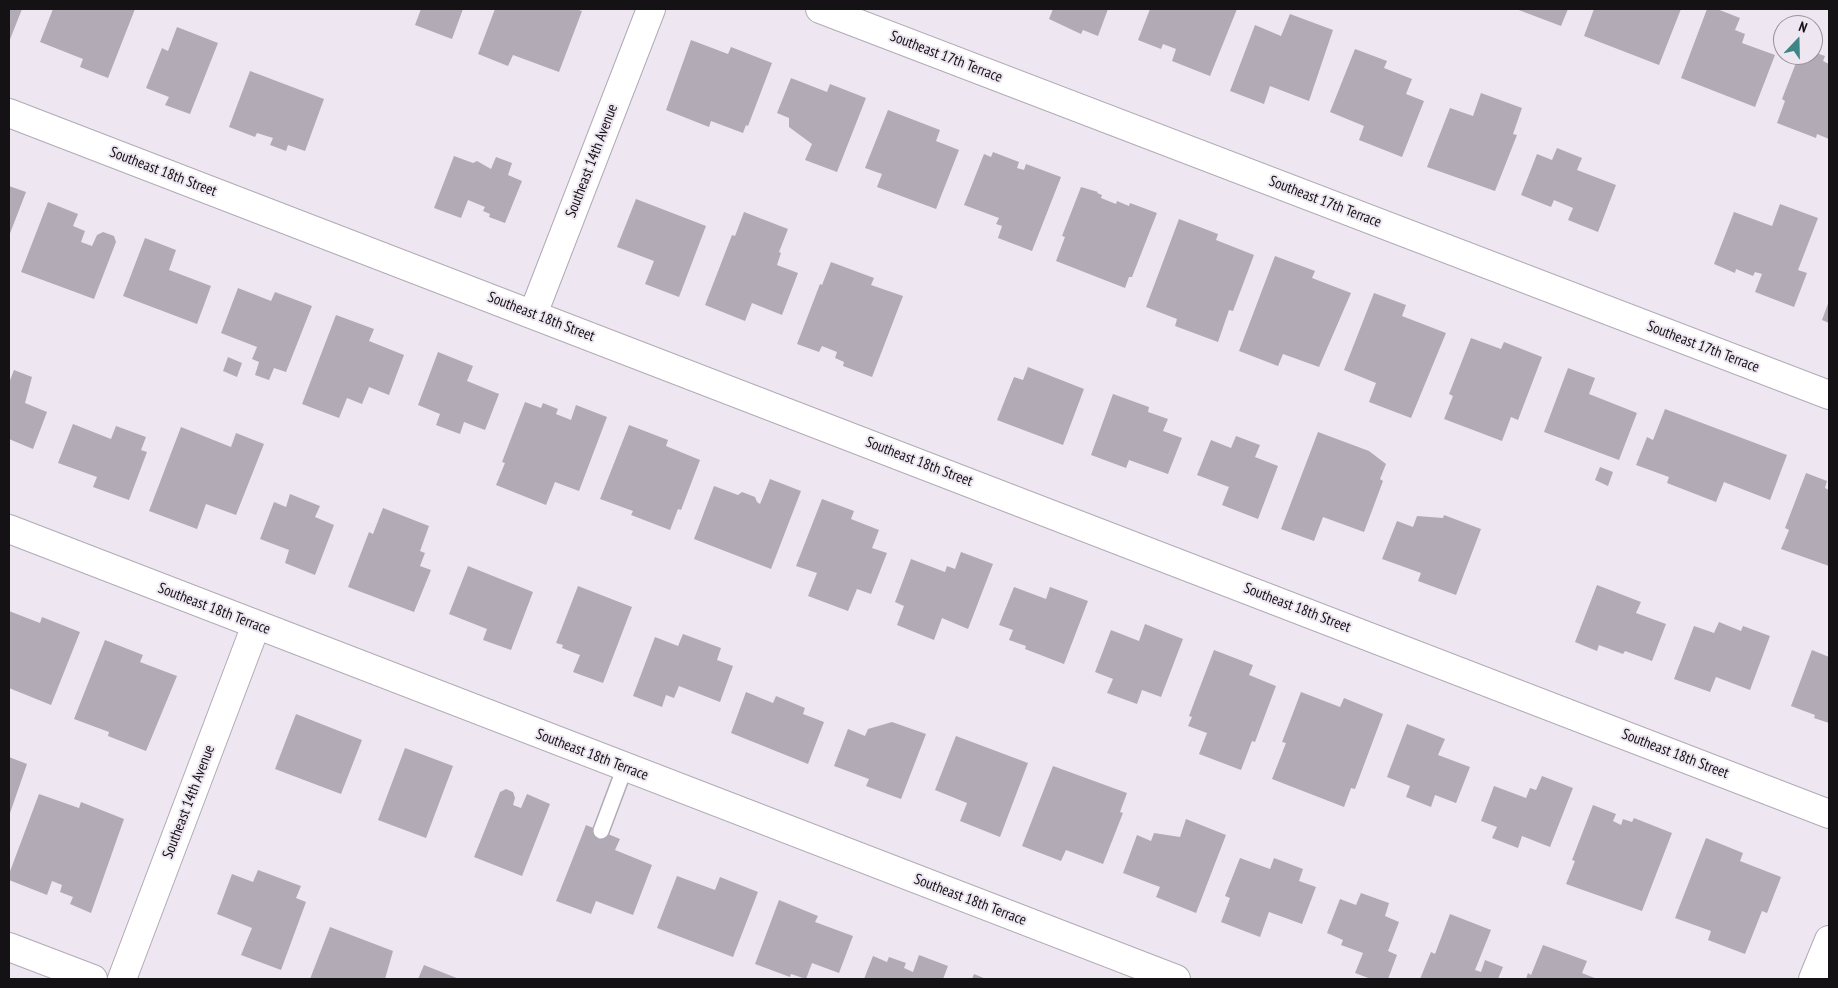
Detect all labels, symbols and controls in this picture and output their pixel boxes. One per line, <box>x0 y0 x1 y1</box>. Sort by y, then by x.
north arrow <box>1773 15 1823 65</box>
text: N <box>1796 17 1810 37</box>
street label: Southeast 17th Terrace <box>887 27 1005 87</box>
street label: Southeast 14th Avenue <box>562 102 622 220</box>
street label: Southeast 18th Street <box>107 143 219 201</box>
street label: Southeast 17th Terrace <box>1266 172 1384 232</box>
street label: Southeast 18th Street <box>485 288 597 346</box>
street label: Southeast 17th Terrace <box>1644 317 1762 377</box>
street label: Southeast 18th Street <box>863 433 975 491</box>
street label: Southeast 18th Terrace <box>155 579 273 639</box>
street label: Southeast 18th Street <box>1241 579 1353 637</box>
street label: Southeast 18th Terrace <box>533 725 651 785</box>
street label: Southeast 18th Street <box>1619 725 1731 783</box>
street label: Southeast 14th Avenue <box>159 743 219 861</box>
street label: Southeast 18th Terrace <box>911 870 1029 930</box>

